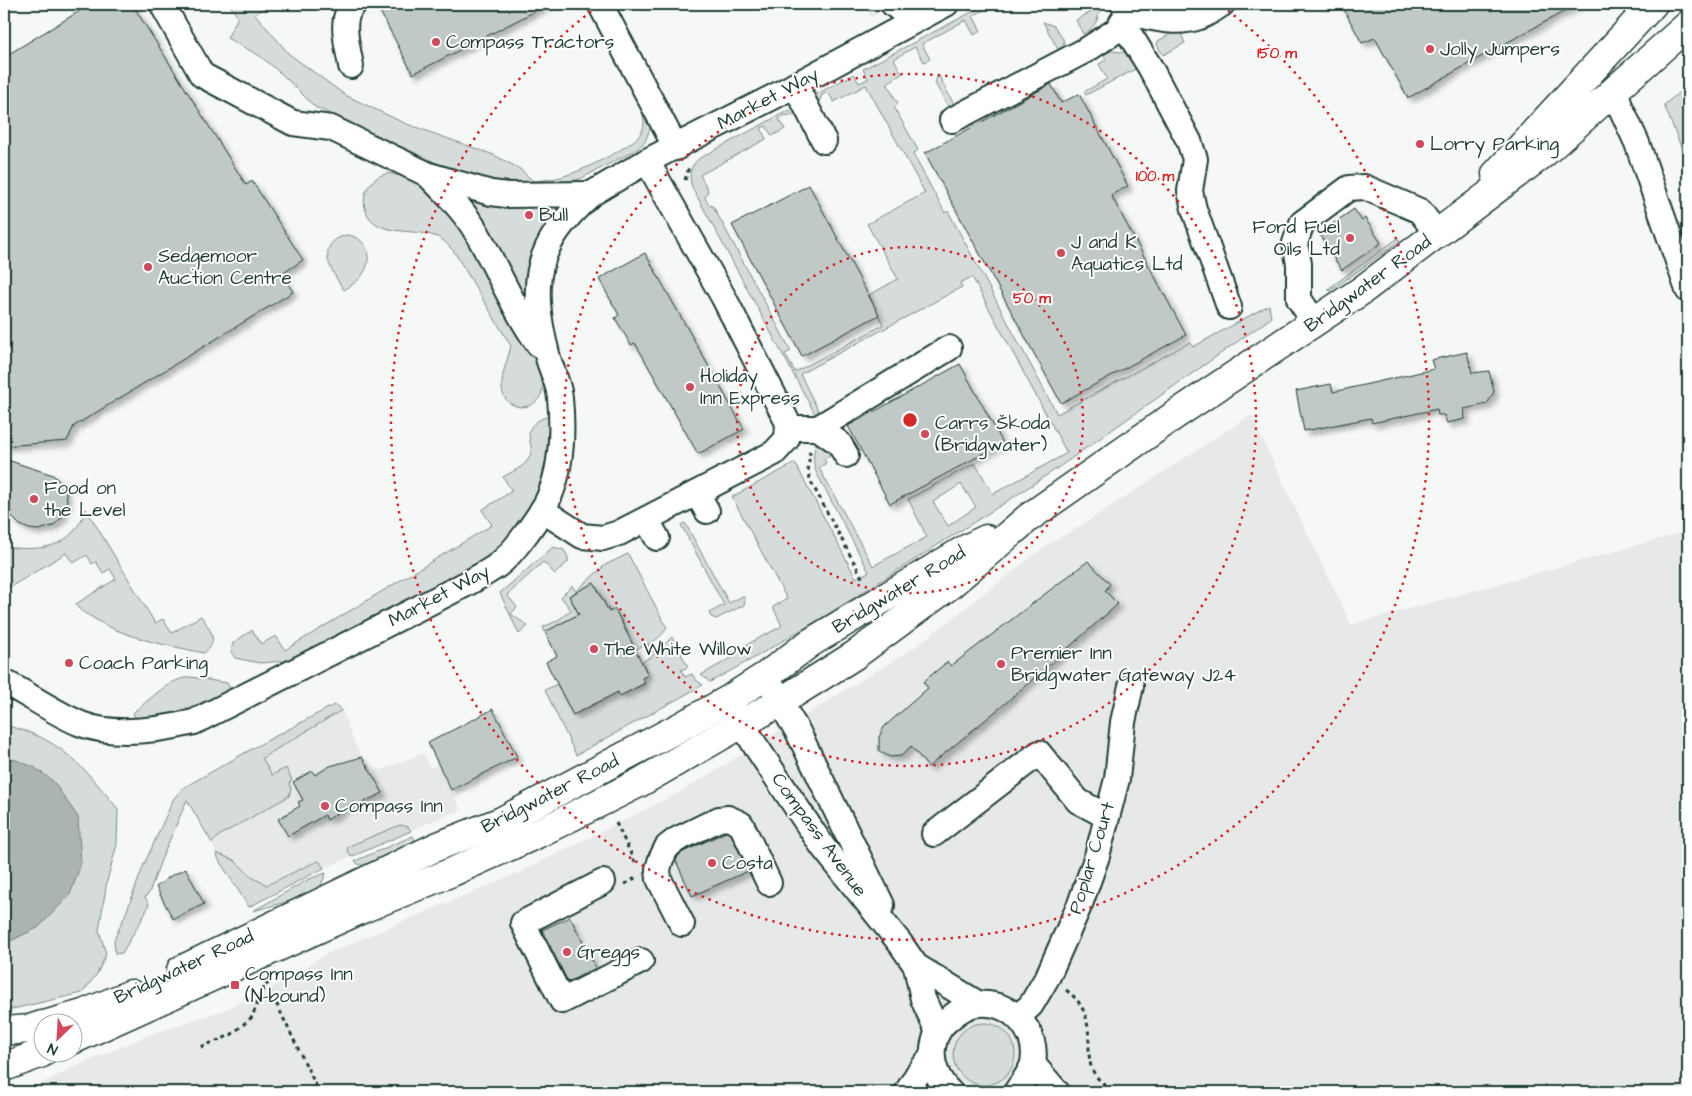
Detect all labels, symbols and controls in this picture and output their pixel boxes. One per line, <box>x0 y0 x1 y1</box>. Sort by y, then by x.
place label: Compass Tractors <box>446 29 614 56</box>
marker: Compass Tractors <box>430 36 442 48</box>
place label: Jolly Jumpers <box>1440 36 1560 64</box>
text: 150 m <box>1257 43 1297 64</box>
marker: Jolly Jumpers <box>1424 43 1436 55</box>
street label: Market Way <box>713 61 824 138</box>
place label: Lorry Parking <box>1430 131 1559 159</box>
marker: Lorry Parking <box>1414 138 1426 150</box>
text: 100 m <box>1136 166 1175 187</box>
place label: Bull <box>539 202 568 229</box>
marker: Bull <box>523 209 535 221</box>
place label: Ford Fuel Oils Ltd <box>1252 214 1340 263</box>
place label: J and K Aquatics Ltd <box>1071 229 1183 278</box>
street label: Bridgwater Road <box>1299 229 1438 340</box>
marker: Ford Fuel Oils Ltd <box>1344 232 1356 244</box>
place label: Sedgemoor Auction Centre <box>158 243 292 292</box>
marker: J and K Aquatics Ltd <box>1055 247 1067 259</box>
marker: Sedgemoor Auction Centre <box>142 261 154 273</box>
text: 50 m <box>1013 288 1051 309</box>
place label: Holiday Inn Express <box>700 363 800 412</box>
marker: Holiday Inn Express <box>684 381 696 393</box>
place label: Carrs Škoda (Bridgwater) <box>935 410 1051 460</box>
centre of rings <box>901 411 919 429</box>
marker: Carrs Škoda (Bridgwater) <box>919 428 931 440</box>
place label: Food on the Level <box>44 475 126 524</box>
marker: Food on the Level <box>28 493 40 505</box>
street label: Bridgwater Road <box>827 539 971 641</box>
street label: Market Way <box>384 558 495 635</box>
place label: The White Willow <box>604 636 752 663</box>
place label: Premier Inn Bridgwater Gateway J24 <box>1011 640 1236 690</box>
marker: The White Willow <box>588 643 600 655</box>
place label: Coach Parking <box>79 650 208 678</box>
marker: Coach Parking <box>63 657 75 669</box>
marker: Premier Inn Bridgwater Gateway J24 <box>995 658 1007 670</box>
street label: Bridgwater Road <box>477 748 624 841</box>
street label: Compass Avenue <box>765 767 873 903</box>
place label: Compass Inn <box>335 793 443 820</box>
street label: Poplar Court <box>1062 798 1122 917</box>
marker: Compass Inn <box>319 800 331 812</box>
place label: Costa <box>722 850 773 877</box>
marker: Costa <box>706 857 718 869</box>
street label: Bridgwater Road <box>110 923 259 1012</box>
place label: Greggs <box>577 939 640 967</box>
marker: Greggs <box>561 946 573 958</box>
place label: Compass Inn (N-bound) <box>245 961 353 1010</box>
marker: Compass Inn (N-bound) <box>229 979 241 991</box>
north arrow <box>32 1014 82 1064</box>
text: N <box>45 1038 61 1060</box>

